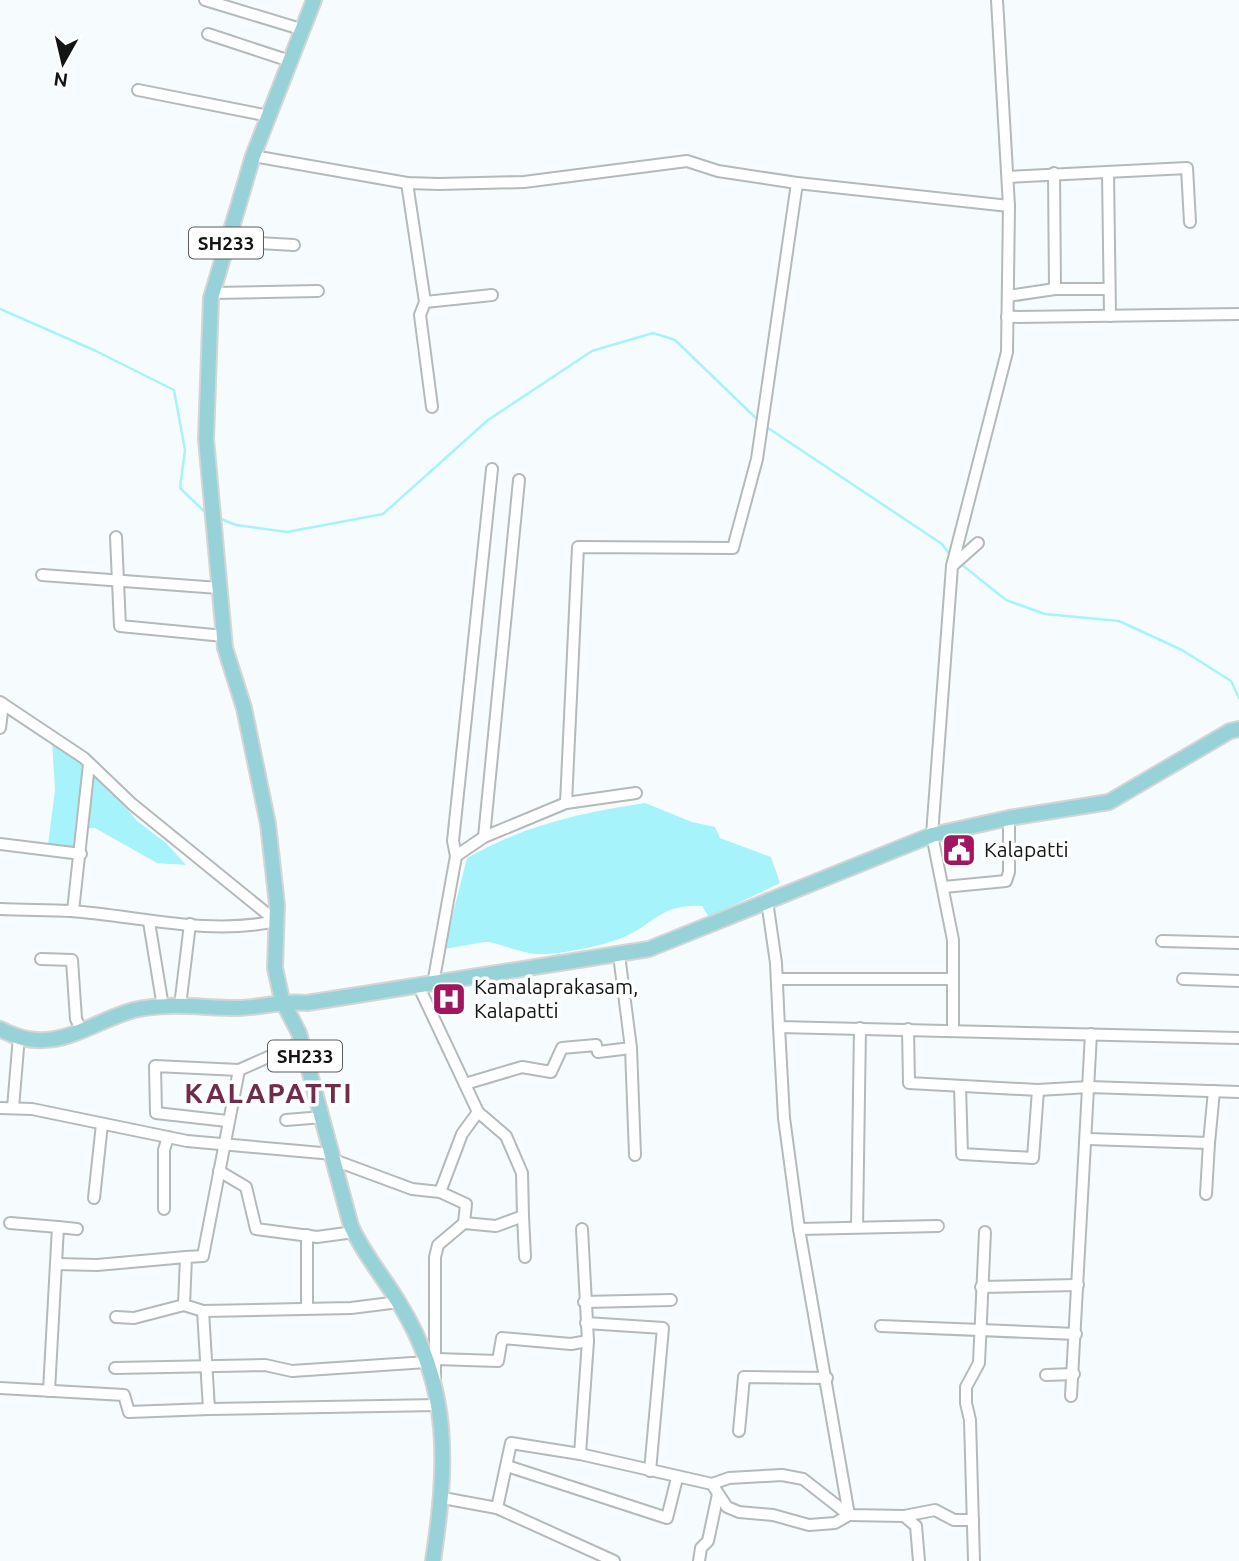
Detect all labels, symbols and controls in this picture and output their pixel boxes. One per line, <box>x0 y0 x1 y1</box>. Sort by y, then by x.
north arrow <box>28 28 98 98</box>
text: N <box>52 68 69 92</box>
road number: SH233 <box>189 228 263 258</box>
public building icon: Kalapatti <box>940 831 978 869</box>
place label: Kalapatti <box>984 837 1069 861</box>
place label: Kamalaprakasam, Kalapatti <box>474 974 638 1022</box>
hospital icon: Kamalaprakasam, Kalapatti <box>430 980 468 1018</box>
road number: SH233 <box>268 1040 342 1072</box>
district label: KALAPATTI <box>184 1077 354 1108</box>

